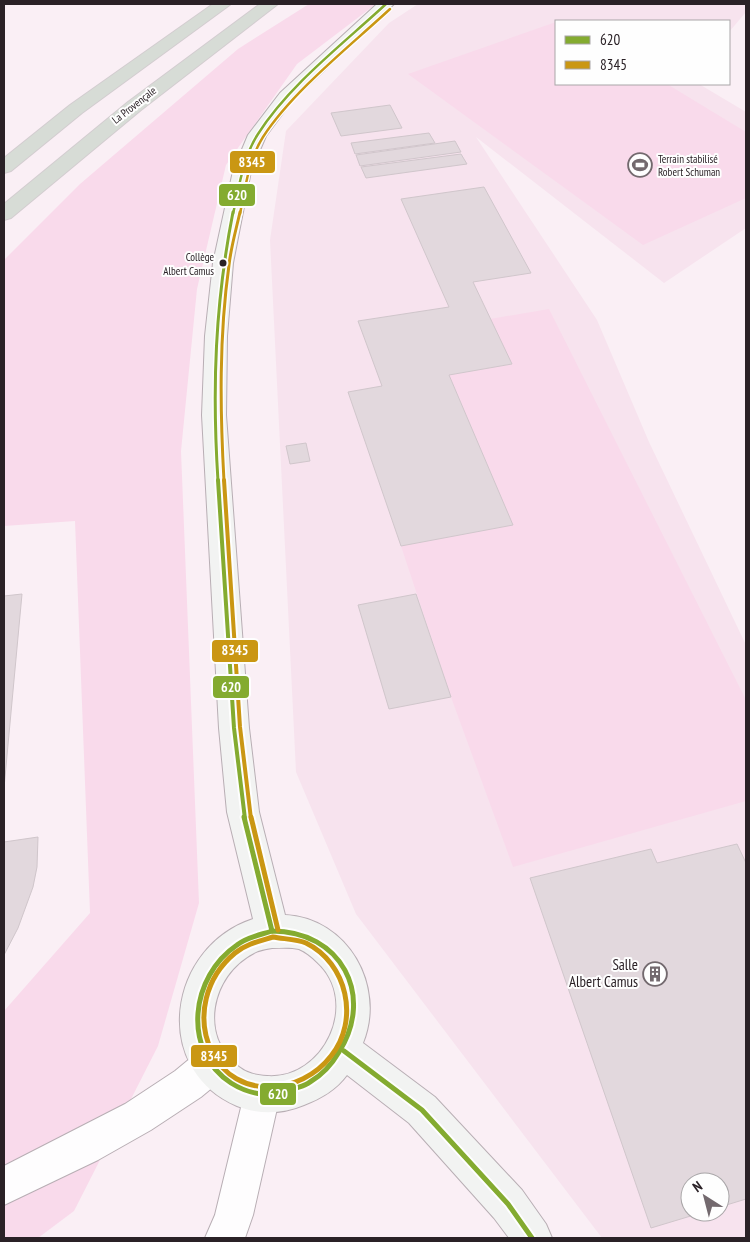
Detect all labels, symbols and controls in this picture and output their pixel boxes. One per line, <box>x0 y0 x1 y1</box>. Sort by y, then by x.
legend <box>555 20 730 85</box>
text: 620 <box>600 30 621 49</box>
text: 8345 <box>600 55 627 74</box>
street label: La Provençale <box>109 83 159 127</box>
line badge: 8345 <box>229 150 276 174</box>
sports icon: Terrain stabilisé Robert Schuman <box>627 152 653 178</box>
place label: Terrain stabilisé Robert Schuman <box>658 152 720 179</box>
text: 8345 <box>239 153 265 171</box>
line badge: 620 <box>218 183 256 207</box>
text: 620 <box>227 186 247 204</box>
place label: Collège Albert Camus <box>163 250 214 278</box>
marker: Collège Albert Camus <box>218 258 228 268</box>
line badge: 8345 <box>211 639 259 663</box>
text: 8345 <box>222 641 248 659</box>
line badge: 620 <box>212 675 250 699</box>
text: 620 <box>221 678 241 696</box>
place label: Salle Albert Camus <box>569 955 638 991</box>
building icon: Salle Albert Camus <box>642 961 668 987</box>
line badge: 8345 <box>190 1044 238 1068</box>
text: 8345 <box>201 1047 227 1065</box>
line badge: 620 <box>259 1082 297 1106</box>
text: 620 <box>268 1085 288 1103</box>
north arrow <box>680 1172 730 1222</box>
text: N <box>689 1177 706 1196</box>

